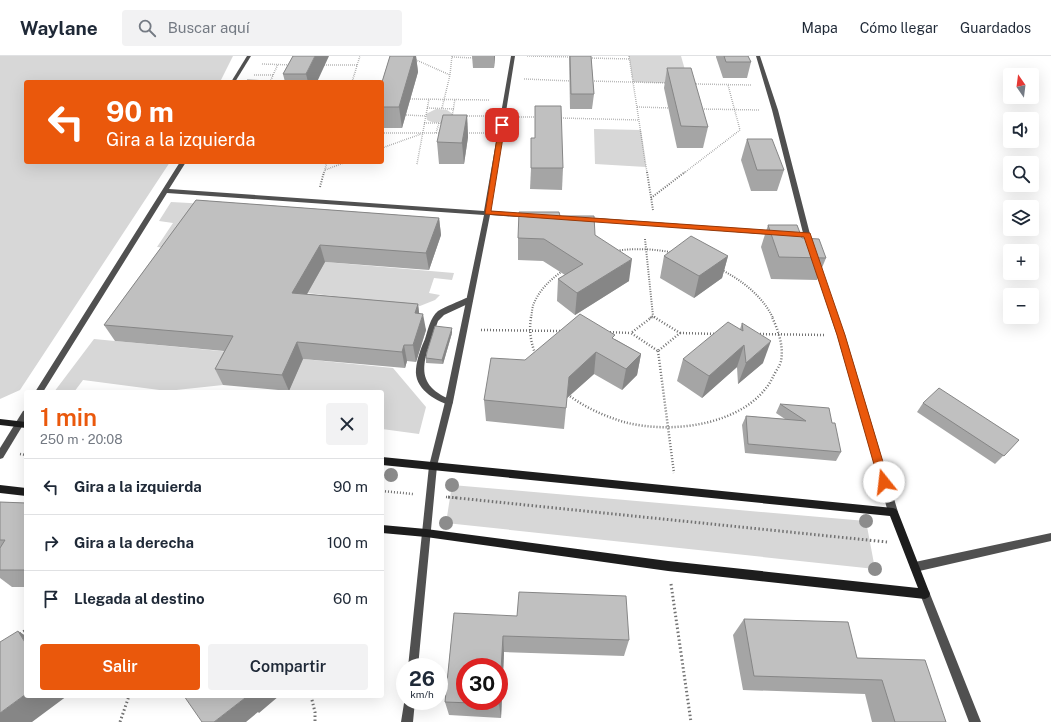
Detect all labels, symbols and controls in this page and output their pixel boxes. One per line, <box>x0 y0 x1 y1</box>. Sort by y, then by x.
search box <box>122 10 402 46</box>
text: Waylane <box>20 17 98 39</box>
icon: search <box>136 17 158 39</box>
text: Buscar aquí <box>168 19 250 36</box>
text: Mapa <box>802 20 838 36</box>
text: Cómo llegar <box>860 20 938 36</box>
text: Guardados <box>960 20 1031 36</box>
north arrow <box>1003 68 1039 104</box>
map controls <box>1003 68 1039 324</box>
text: 90 m <box>106 95 174 128</box>
icon: left <box>40 96 92 148</box>
pin <box>485 108 519 142</box>
button: sound <box>1003 112 1039 148</box>
icon: arrive <box>491 114 513 136</box>
text: Gira a la izquierda <box>106 129 255 150</box>
button: search <box>1003 156 1039 192</box>
button: layers <box>1003 200 1039 236</box>
button: + <box>1003 244 1039 280</box>
button: − <box>1003 288 1039 324</box>
text: 1 min <box>40 403 97 431</box>
button: close <box>326 403 368 445</box>
text: 250 m · 20:08 <box>40 432 123 447</box>
position arrow <box>863 461 905 503</box>
icon: left <box>40 476 62 498</box>
text: Gira a la izquierda <box>74 478 202 495</box>
text: 90 m <box>333 478 368 495</box>
icon: right <box>40 532 62 554</box>
text: Gira a la derecha <box>74 534 194 551</box>
text: 100 m <box>327 534 368 551</box>
icon: arrive <box>40 588 62 610</box>
text: Llegada al destino <box>74 590 205 607</box>
text: 60 m <box>333 590 368 607</box>
button: Salir <box>40 644 200 690</box>
button: Compartir <box>208 644 368 690</box>
speed limit sign: 30 <box>456 658 508 710</box>
text: 26 <box>409 667 435 691</box>
text: km/h <box>410 688 434 700</box>

